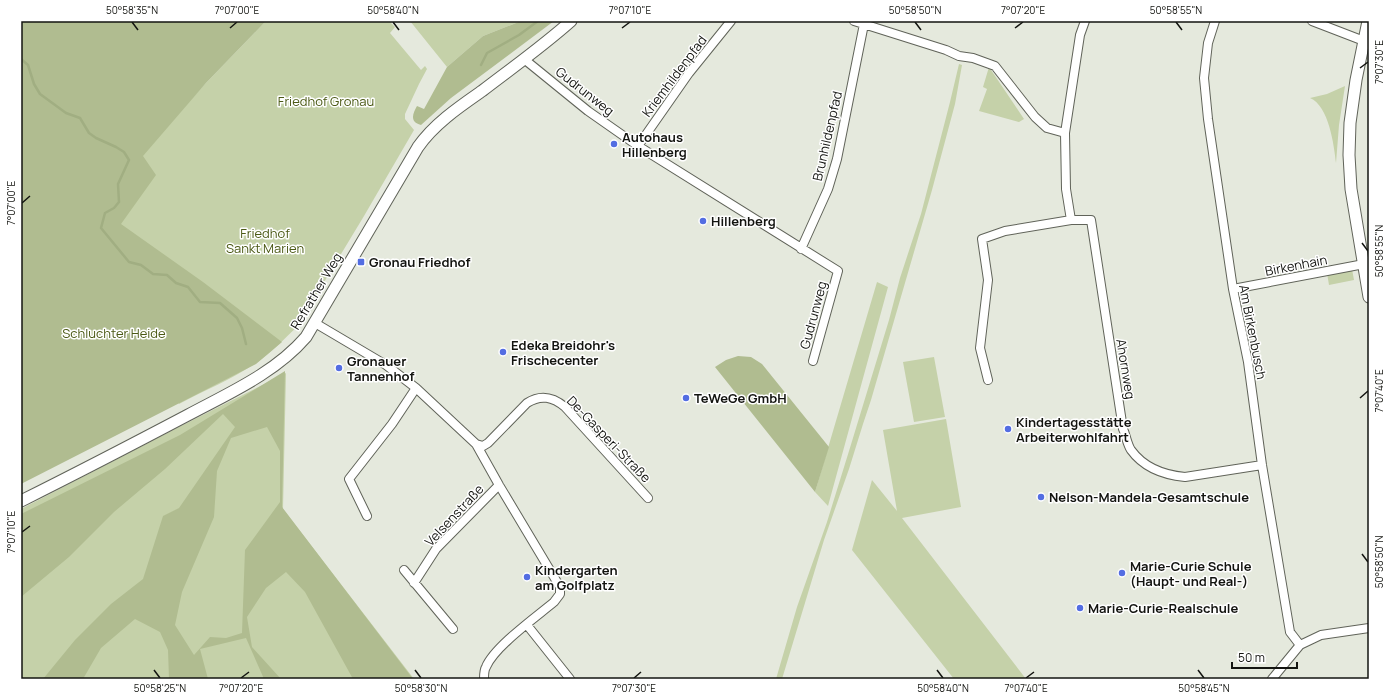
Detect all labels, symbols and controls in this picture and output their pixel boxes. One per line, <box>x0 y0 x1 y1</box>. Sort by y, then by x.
text: 50°58'35"N <box>106 3 158 17</box>
text: 7°07'00"E <box>215 3 260 17</box>
text: 50°58'40"N <box>367 3 419 17</box>
text: 7°07'10"E <box>609 3 651 17</box>
text: 50°58'50"N <box>889 3 942 17</box>
text: 7°07'20"E <box>1001 3 1045 17</box>
text: 50°58'55"N <box>1150 3 1202 17</box>
street label: Kriemhildenpfad <box>637 32 711 120</box>
text: 7°07'30"E <box>1372 40 1386 84</box>
street label: Gudrunweg <box>552 62 618 120</box>
street label: Brunhildenpfad <box>808 89 846 183</box>
park label: Friedhof Gronau <box>278 92 374 110</box>
place label: Autohaus Hillenberg <box>622 128 687 161</box>
marker: Autohaus Hillenberg <box>609 139 619 149</box>
text: 7°07'00"E <box>4 180 18 225</box>
place label: Hillenberg <box>711 212 776 230</box>
marker: Hillenberg <box>698 216 708 226</box>
park label: Friedhof Sankt Marien <box>226 224 304 257</box>
text: 50°58'55"N <box>1372 225 1386 277</box>
street label: Refrather Weg <box>286 249 346 333</box>
street label: Birkenhain <box>1263 250 1329 280</box>
place label: Gronau Friedhof <box>369 253 471 271</box>
marker: Gronau Friedhof <box>356 257 366 267</box>
street label: Gudrunweg <box>795 279 831 351</box>
street label: Am Birkenbusch <box>1235 283 1271 381</box>
park label: Schluchter Heide <box>62 324 166 342</box>
place label: Edeka Breidohr's Frischecenter <box>511 336 615 369</box>
street label: Ahornweg <box>1112 337 1140 401</box>
marker: Edeka Breidohr's Frischecenter <box>498 347 508 357</box>
place label: Gronauer Tannenhof <box>347 352 415 385</box>
marker: Gronauer Tannenhof <box>334 363 344 373</box>
text: 7°07'40"E <box>1372 369 1386 413</box>
place label: TeWeGe GmbH <box>694 389 787 407</box>
street label: De-Gasperi-Straße <box>563 392 655 486</box>
marker: TeWeGe GmbH <box>681 393 691 403</box>
place label: Kindertagesstätte Arbeiterwohlfahrt <box>1016 413 1132 446</box>
marker: Kindertagesstätte Arbeiterwohlfahrt <box>1003 424 1013 434</box>
street label: Velsenstraße <box>421 480 488 550</box>
place label: Nelson-Mandela-Gesamtschule <box>1049 488 1249 506</box>
marker: Nelson-Mandela-Gesamtschule <box>1036 492 1046 502</box>
text: 7°07'10"E <box>4 511 18 553</box>
text: 50°58'50"N <box>1372 535 1386 588</box>
place label: Marie-Curie Schule (Haupt- und Real-) <box>1130 557 1252 590</box>
place label: Kindergarten am Golfplatz <box>535 561 618 594</box>
marker: Marie-Curie Schule (Haupt- und Real-) <box>1117 568 1127 578</box>
marker: Kindergarten am Golfplatz <box>522 572 532 582</box>
place label: Marie-Curie-Realschule <box>1088 599 1238 617</box>
marker: Marie-Curie-Realschule <box>1075 603 1085 613</box>
scale bar <box>1232 644 1297 670</box>
text: 50 m <box>1238 649 1265 666</box>
text: 50°58'25"N <box>134 681 186 695</box>
text: 7°07'20"E <box>219 681 263 695</box>
text: 50°58'30"N <box>395 681 447 695</box>
text: 7°07'30"E <box>612 681 656 695</box>
text: 50°58'40"N <box>917 681 969 695</box>
text: 7°07'40"E <box>1004 681 1048 695</box>
text: 50°58'45"N <box>1178 681 1230 695</box>

